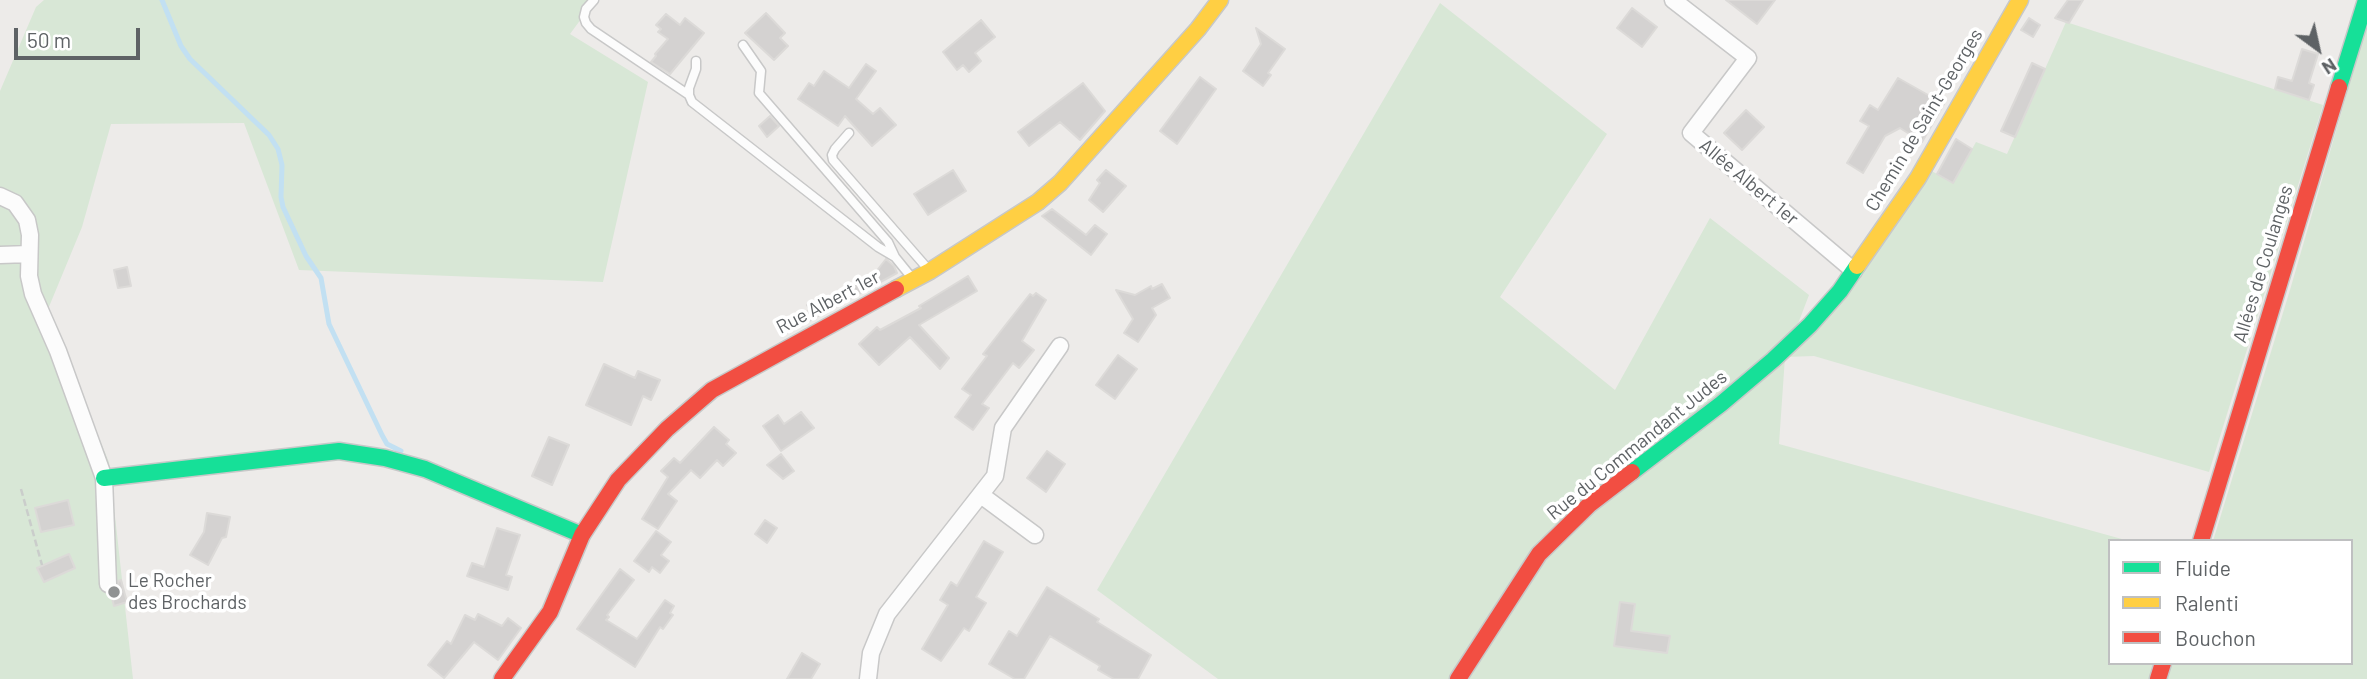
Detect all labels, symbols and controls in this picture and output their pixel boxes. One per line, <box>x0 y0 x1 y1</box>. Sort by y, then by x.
scale bar <box>18 14 144 58</box>
north arrow <box>2283 14 2353 84</box>
street label: Chemin de Saint-Georges <box>1860 25 1988 215</box>
text: 50 m <box>27 27 71 52</box>
text: N <box>2318 54 2341 80</box>
street label: Allée Albert 1er <box>1695 134 1803 230</box>
street label: Allées de Coulanges <box>2228 183 2298 345</box>
street label: Rue Albert 1er <box>772 265 884 339</box>
street label: Rue du Commandant Judes <box>1542 365 1732 525</box>
legend <box>2108 539 2353 665</box>
text: Fluide <box>2175 555 2231 580</box>
place label: Le Rocher des Brochards <box>128 570 247 614</box>
marker: Le Rocher des Brochards <box>106 584 122 600</box>
text: Ralenti <box>2175 590 2239 615</box>
text: Bouchon <box>2175 625 2256 650</box>

